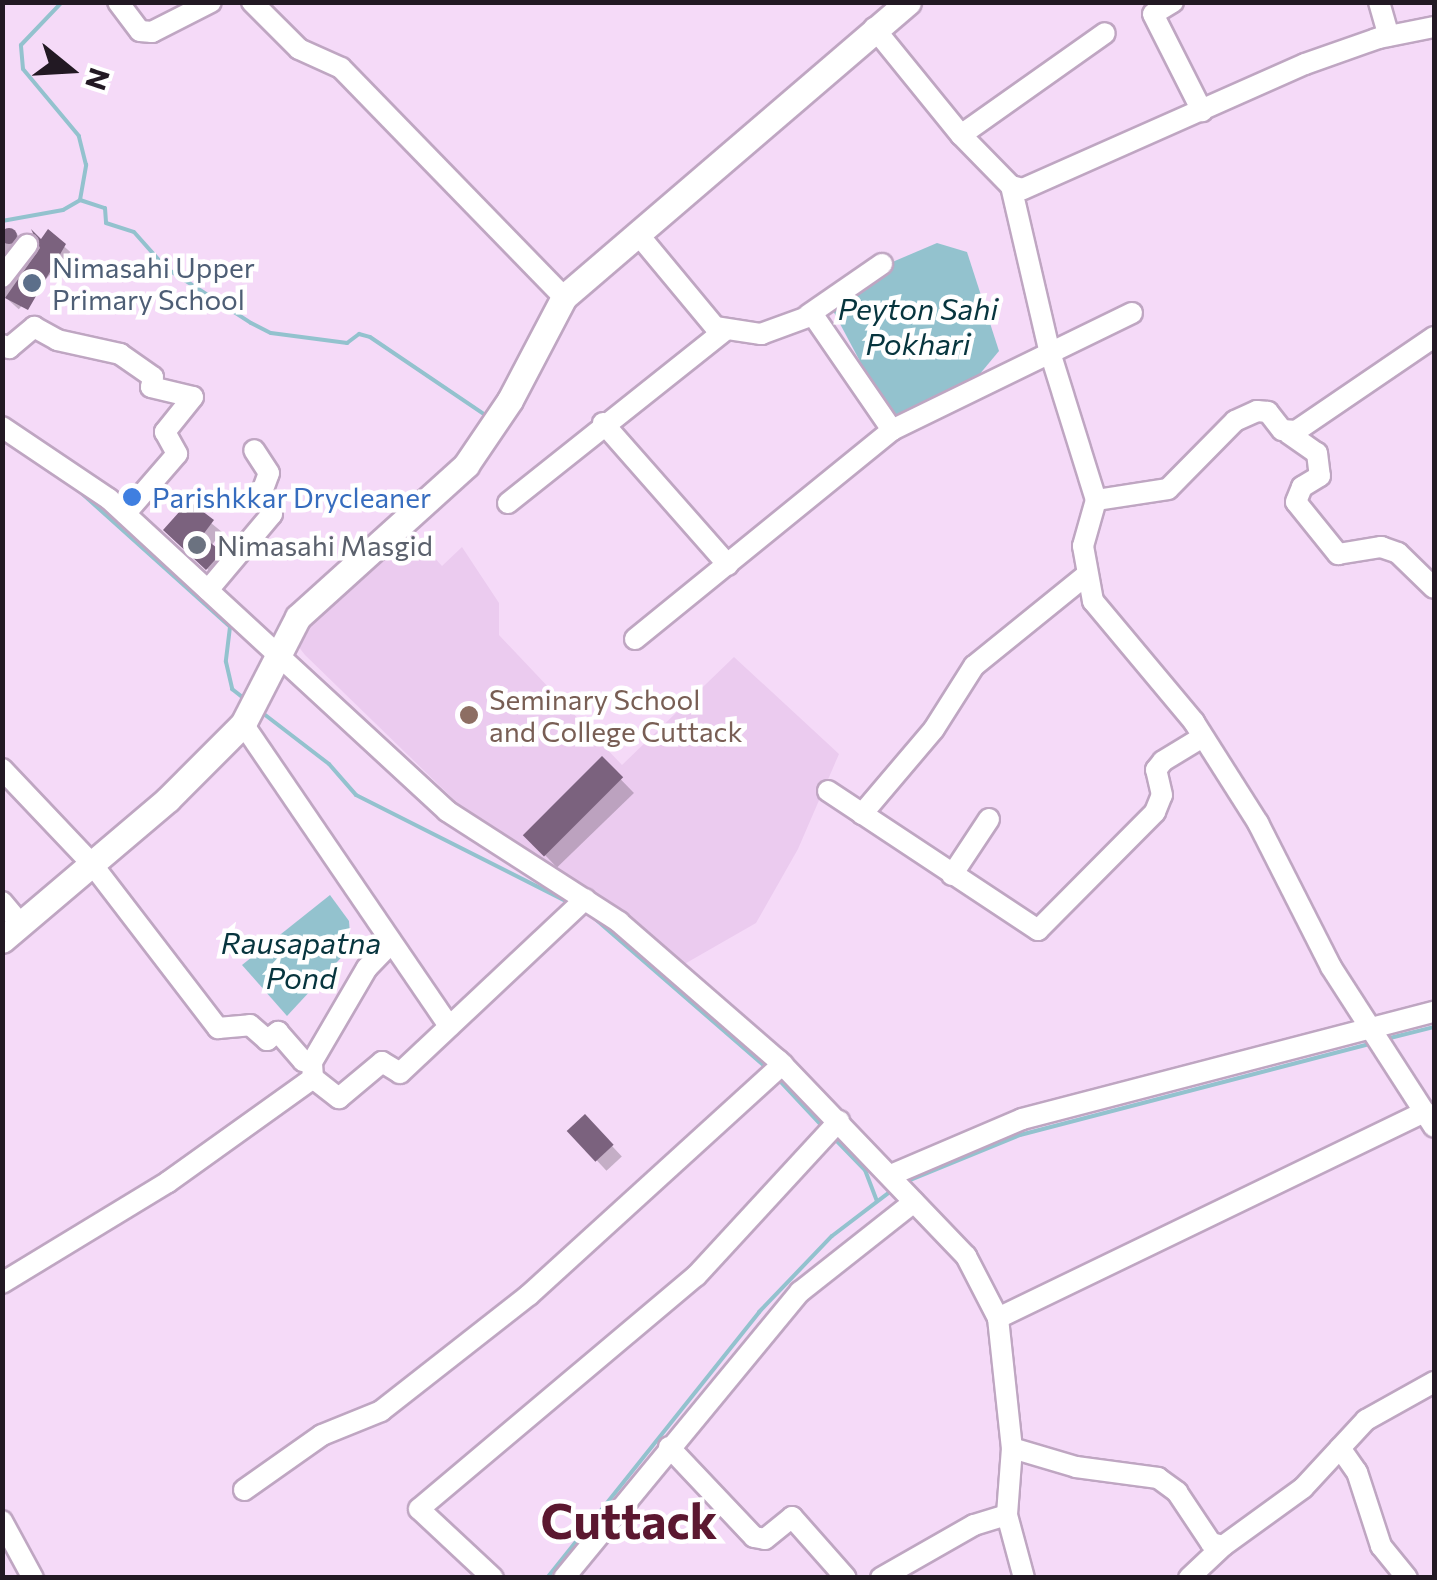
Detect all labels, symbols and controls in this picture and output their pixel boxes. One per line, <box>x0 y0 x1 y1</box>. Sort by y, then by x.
north arrow <box>20 20 120 120</box>
text: N <box>79 64 118 95</box>
place label: Nimasahi Upper Primary School <box>52 250 255 316</box>
marker: Nimasahi Upper Primary School <box>21 272 43 294</box>
water label: Peyton Sahi Pokhari <box>838 290 998 360</box>
place label: Parishkkar Drycleaner <box>152 480 431 514</box>
marker: Parishkkar Drycleaner <box>121 486 143 508</box>
place label: Nimasahi Masgid <box>217 528 433 562</box>
marker: Nimasahi Masgid <box>186 534 208 556</box>
place label: Seminary School and College Cuttack <box>489 682 743 748</box>
marker: Seminary School and College Cuttack <box>458 704 480 726</box>
water label: Rausapatna Pond <box>221 924 381 994</box>
district label: Cuttack <box>541 1491 717 1549</box>

